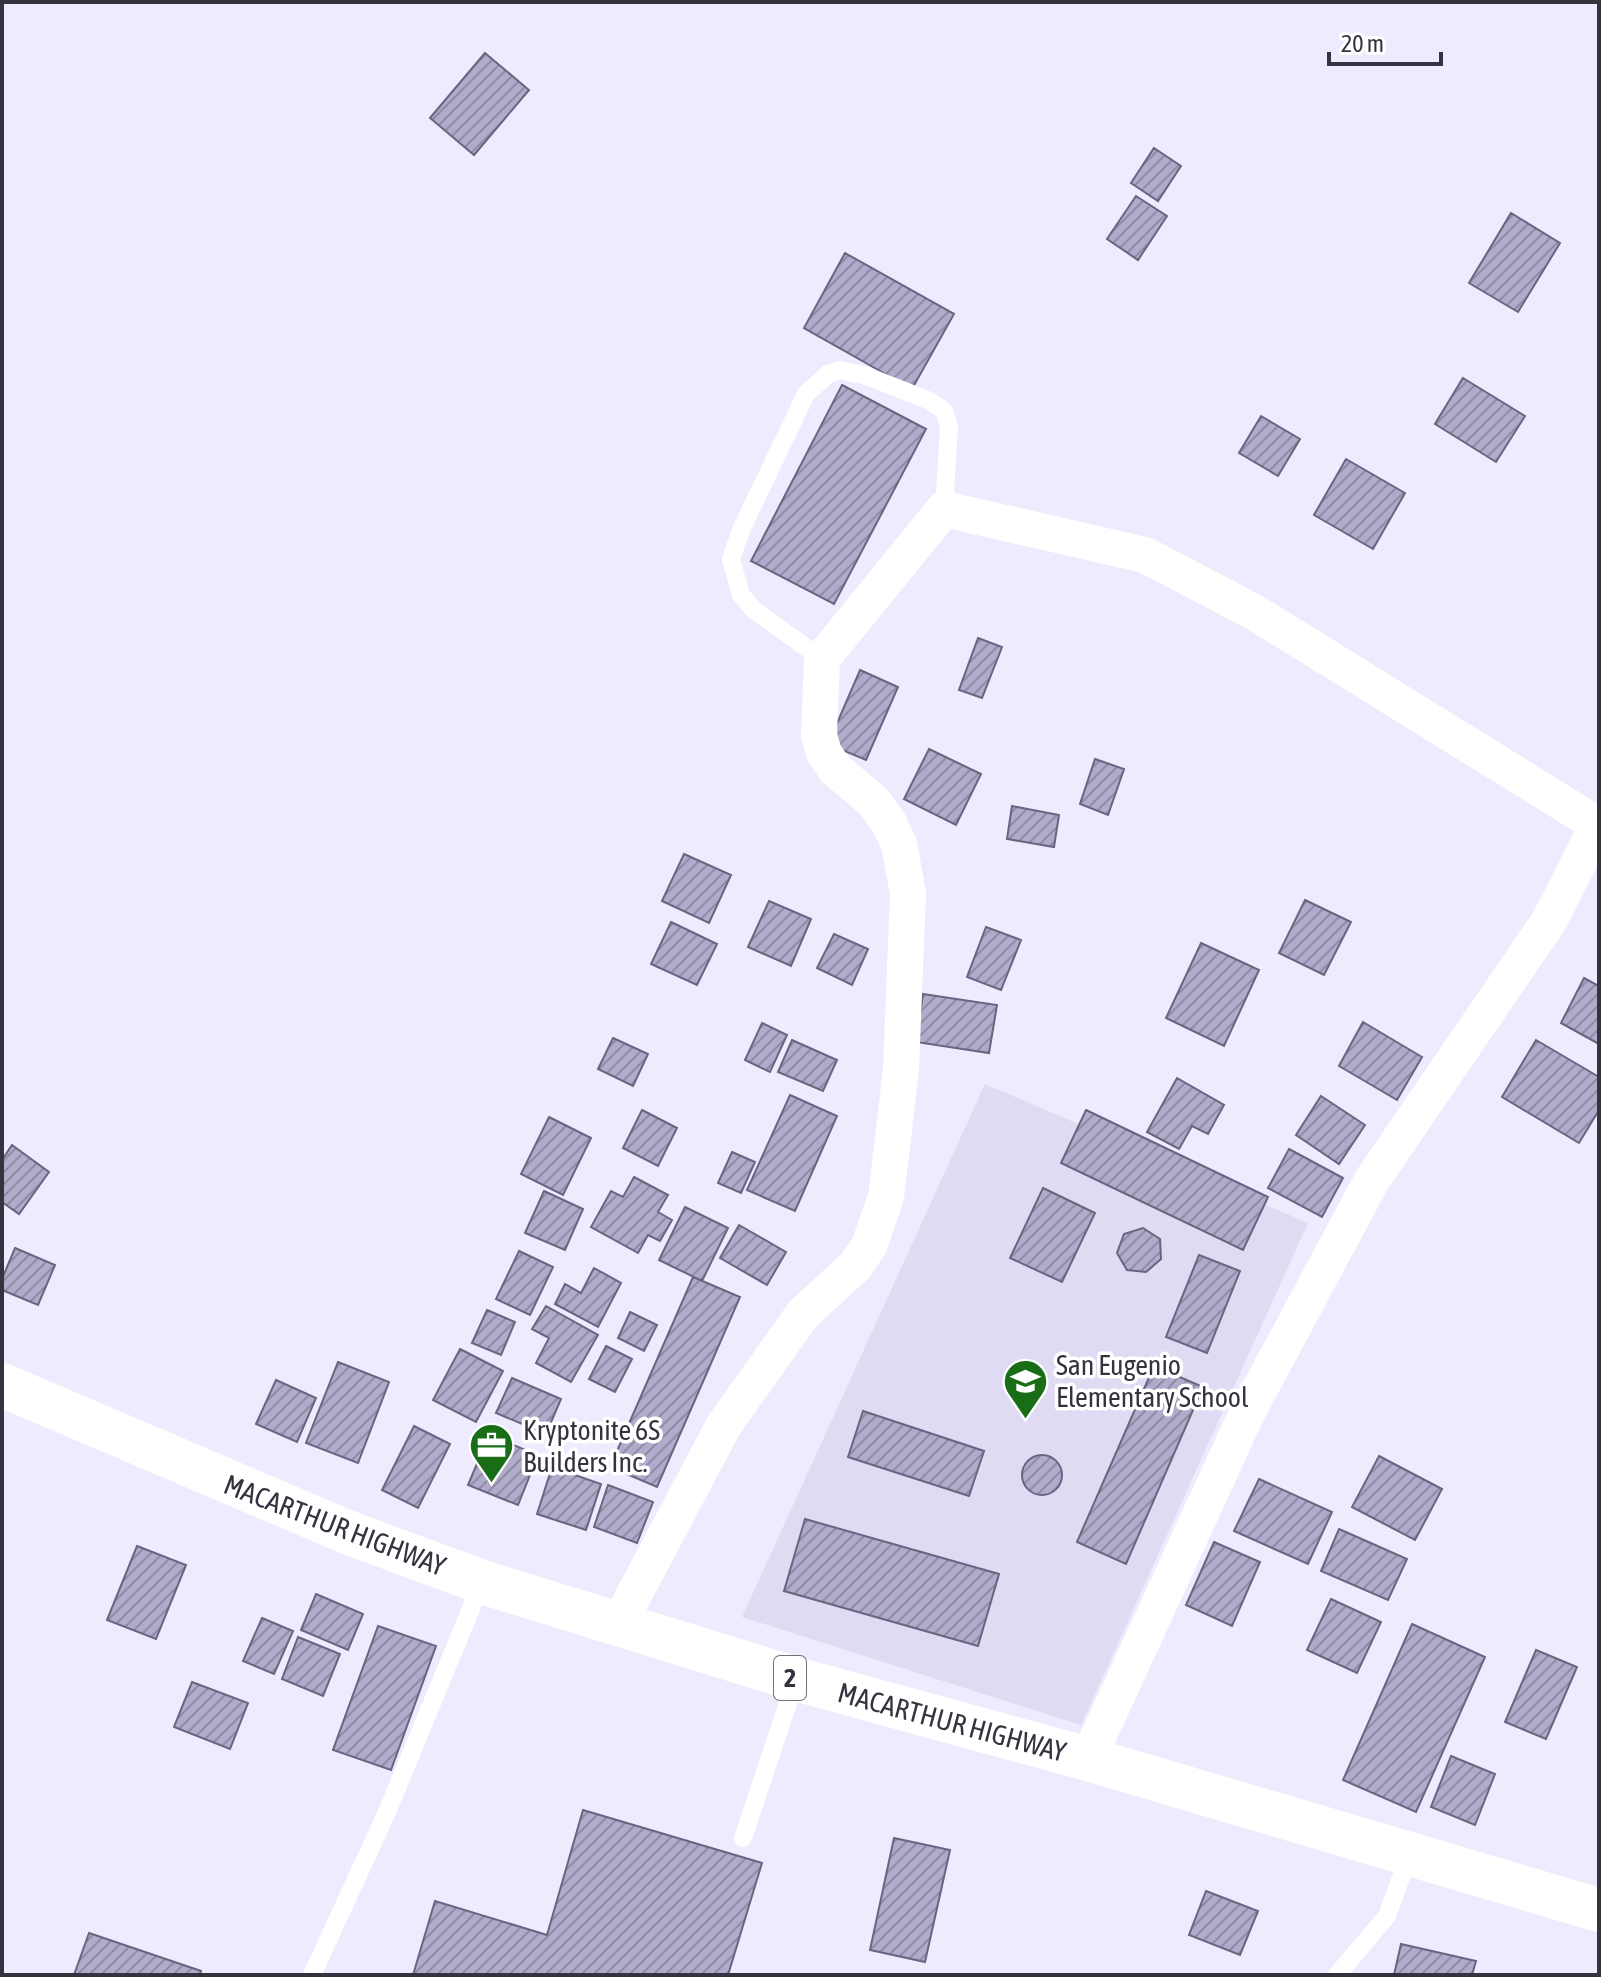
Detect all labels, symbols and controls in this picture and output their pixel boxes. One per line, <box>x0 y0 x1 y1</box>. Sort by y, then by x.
scale bar <box>1329 16 1441 66</box>
text: 20 m <box>1341 30 1384 57</box>
place label: San Eugenio Elementary School <box>1056 1349 1249 1413</box>
school or university icon: San Eugenio Elementary School <box>1001 1357 1049 1420</box>
place label: Kryptonite 6S Builders Inc. <box>523 1414 660 1478</box>
office icon: Kryptonite 6S Builders Inc. <box>468 1422 516 1485</box>
street label: MACARTHUR HIGHWAY <box>220 1468 451 1582</box>
road number: 2 <box>774 1656 806 1700</box>
street label: MACARTHUR HIGHWAY <box>834 1676 1070 1768</box>

